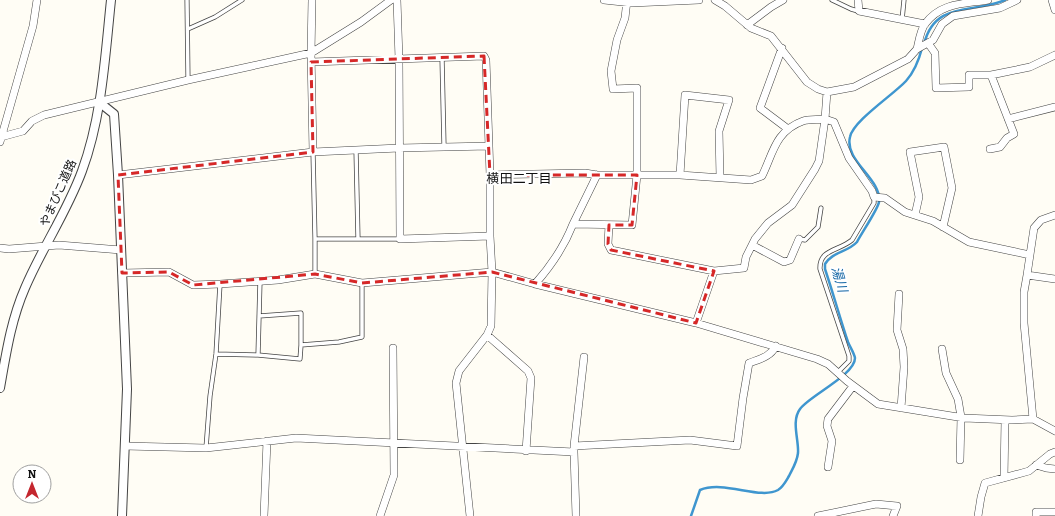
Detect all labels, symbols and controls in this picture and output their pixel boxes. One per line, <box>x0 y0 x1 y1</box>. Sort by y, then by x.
street label: やまびこ道路 <box>37 157 79 229</box>
district label: 横田二丁目 <box>486 171 552 186</box>
water label: 湯川 <box>829 265 851 296</box>
north arrow <box>12 464 52 504</box>
text: N <box>28 468 37 481</box>

